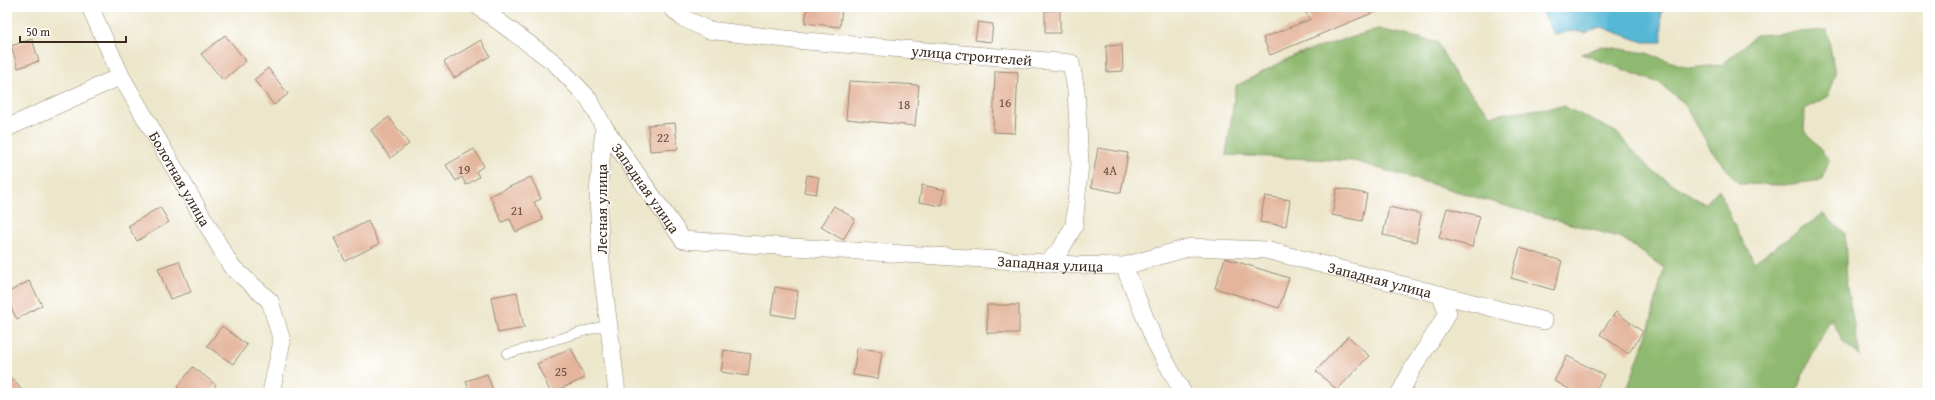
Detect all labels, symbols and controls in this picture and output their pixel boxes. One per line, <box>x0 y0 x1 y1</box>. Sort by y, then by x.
scale bar <box>20 18 126 44</box>
text: 50 m <box>26 23 50 40</box>
street label: улица строителей <box>910 39 1033 70</box>
house number: 16 <box>999 93 1011 112</box>
house number: 18 <box>898 95 910 114</box>
street label: Болотная улица <box>144 127 217 231</box>
house number: 22 <box>657 128 669 147</box>
street label: Западная улица <box>607 138 686 238</box>
house number: 19 <box>458 160 470 179</box>
house number: 4А <box>1103 161 1117 180</box>
street label: Лесная улица <box>591 163 612 254</box>
house number: 21 <box>511 201 523 220</box>
street label: Западная улица <box>997 249 1104 276</box>
street label: Западная улица <box>1326 256 1435 303</box>
house number: 25 <box>555 362 567 381</box>

